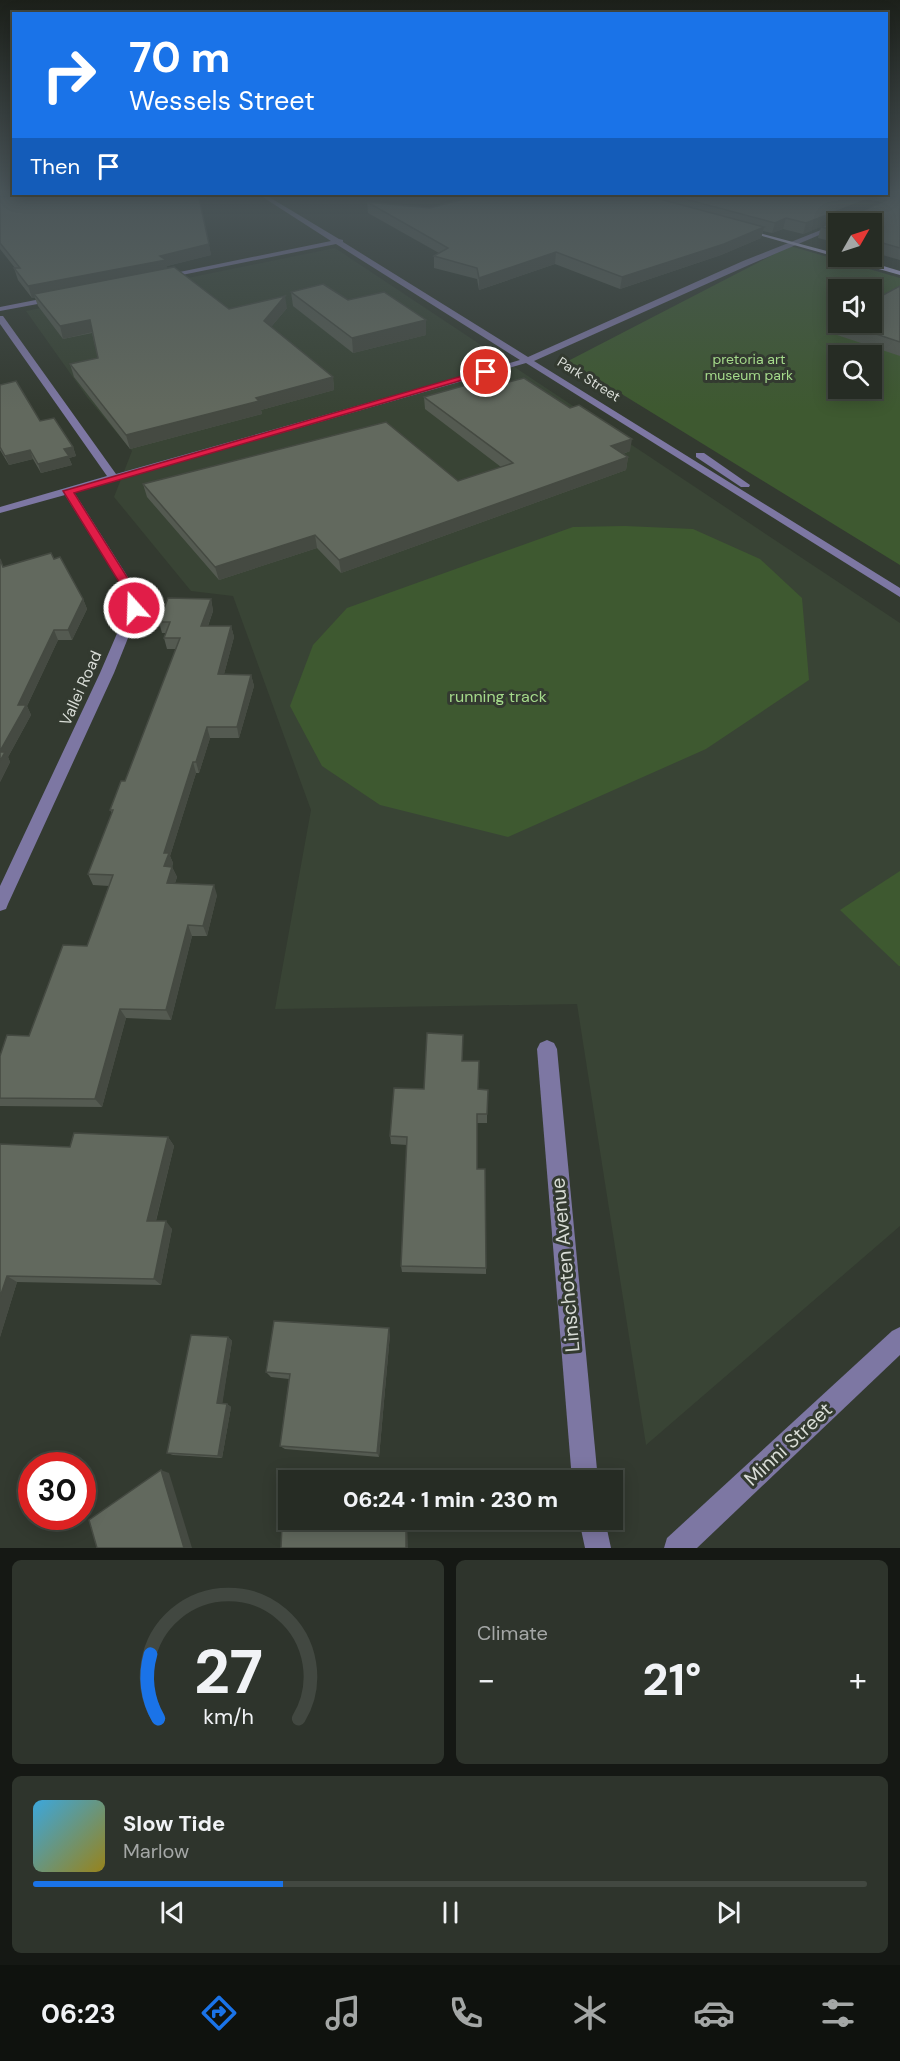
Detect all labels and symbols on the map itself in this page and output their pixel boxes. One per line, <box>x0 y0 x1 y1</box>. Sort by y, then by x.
north arrow <box>828 213 882 267</box>
pin <box>460 346 511 397</box>
park label: pretoria art museum park <box>705 350 793 384</box>
street label: Park Street <box>554 353 624 405</box>
position arrow <box>102 576 166 640</box>
street label: Vallei Road <box>55 647 106 729</box>
park label: running track <box>449 686 547 707</box>
street label: Linschoten Avenue <box>544 1177 586 1353</box>
street label: Minni Street <box>738 1396 838 1491</box>
speed limit sign: 30 <box>18 1452 96 1530</box>

